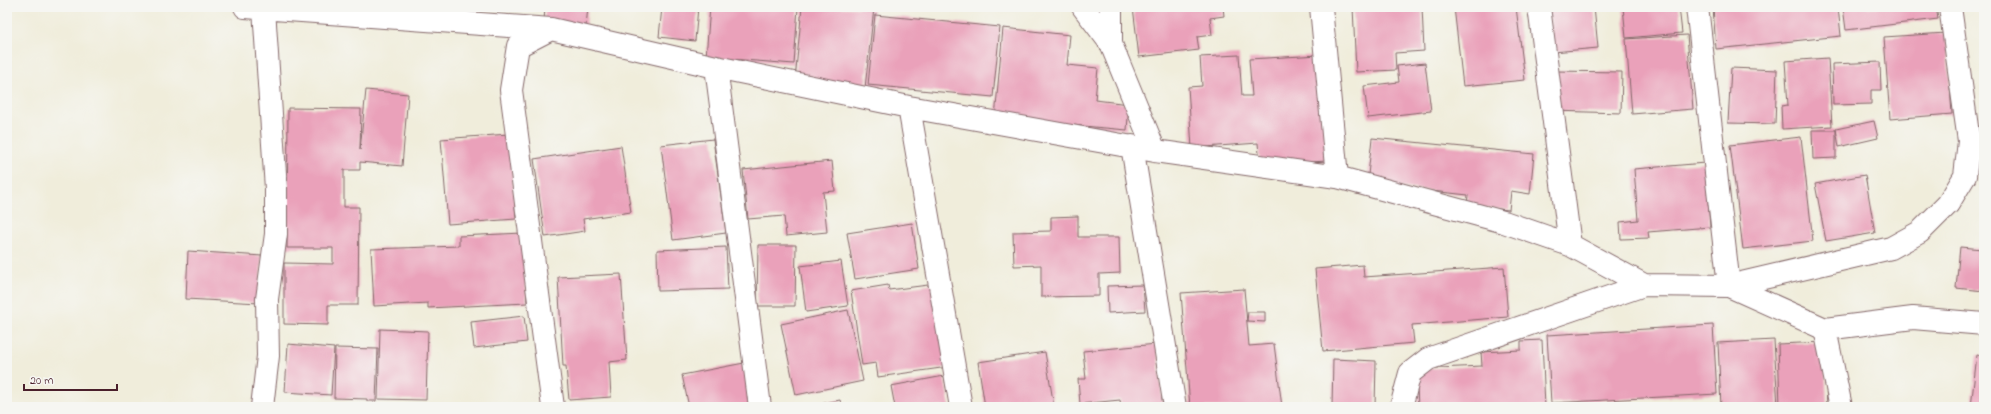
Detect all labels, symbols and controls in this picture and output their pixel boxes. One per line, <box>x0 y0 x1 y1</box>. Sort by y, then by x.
scale bar <box>24 366 117 392</box>
text: 20 m <box>30 372 53 390</box>

